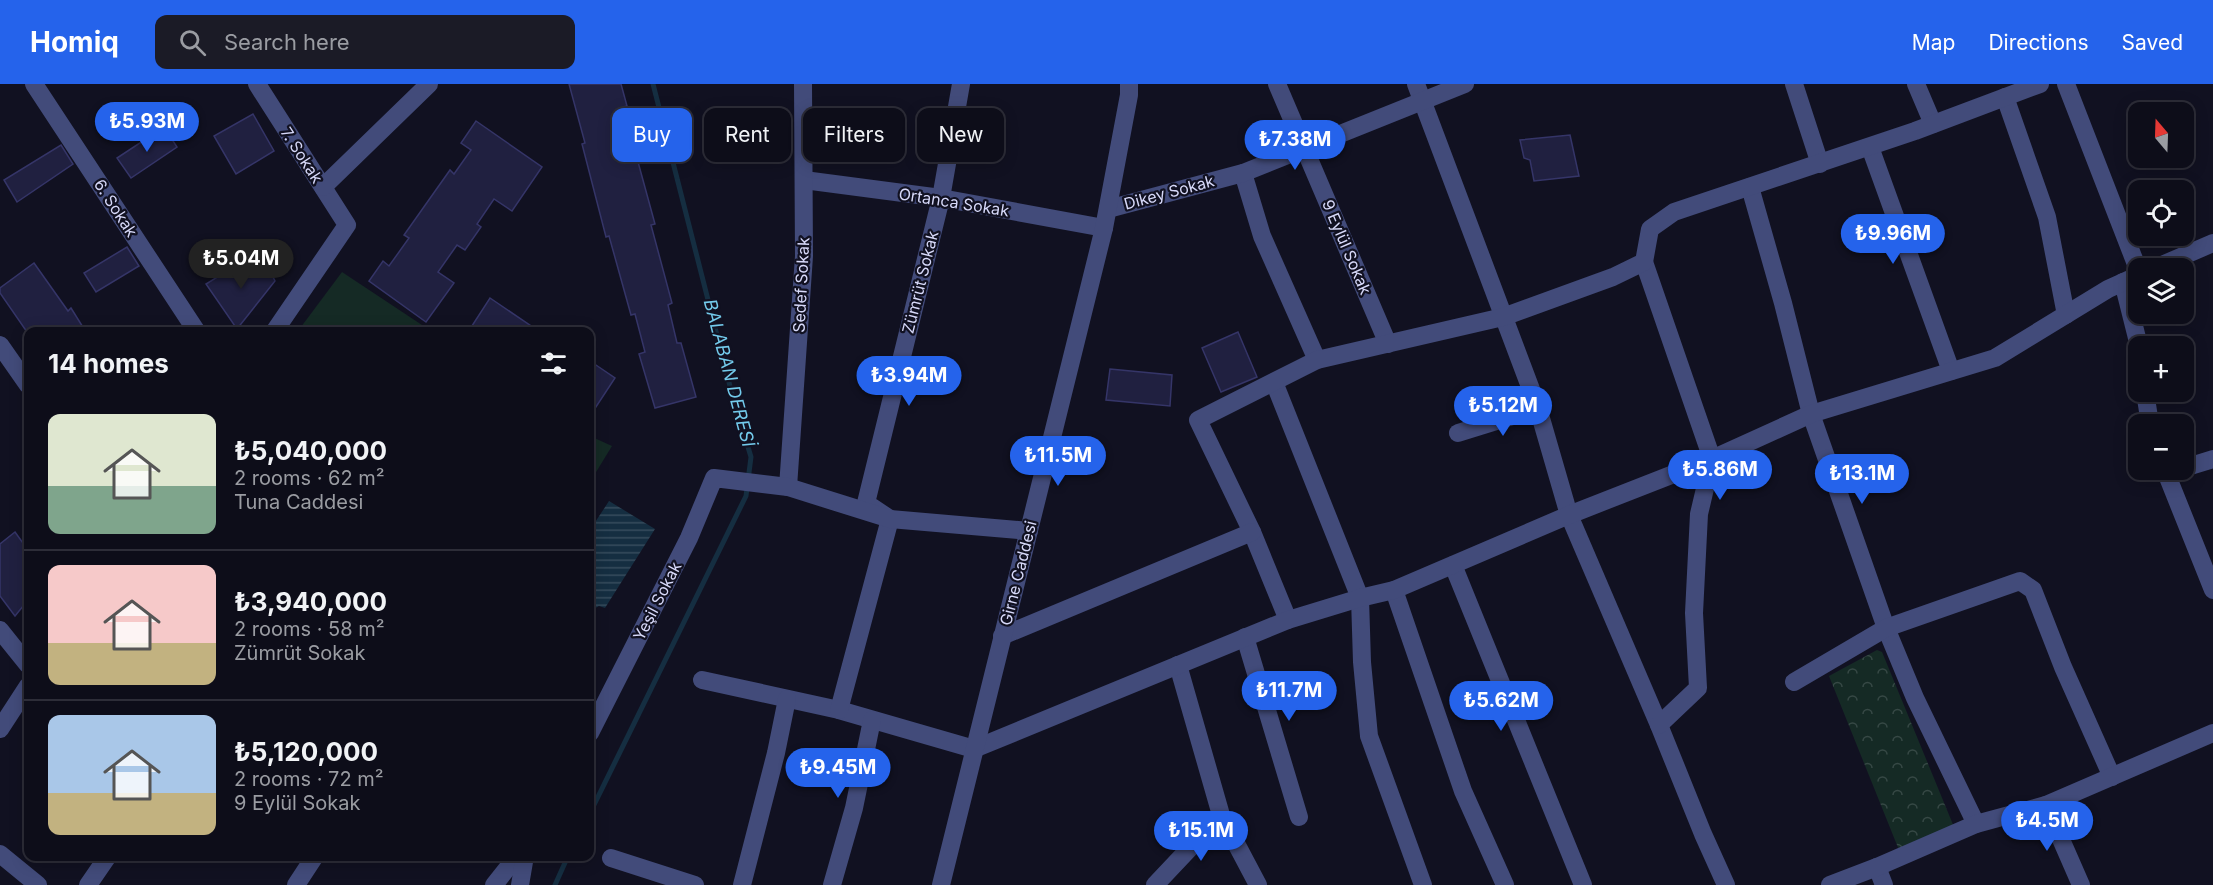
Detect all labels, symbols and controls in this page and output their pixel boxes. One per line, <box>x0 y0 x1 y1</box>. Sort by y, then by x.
search box <box>155 15 575 69</box>
text: Homiq <box>30 25 119 59</box>
icon: search <box>176 26 209 59</box>
text: Search here <box>224 29 350 55</box>
text: Map <box>1912 30 1955 55</box>
text: Directions <box>1988 30 2089 55</box>
text: Saved <box>2122 30 2183 55</box>
pin: ₺5.93M <box>98 102 196 153</box>
north arrow <box>2128 102 2194 168</box>
map controls <box>2128 102 2194 480</box>
chip: Buy <box>612 108 692 162</box>
chip: Rent <box>704 108 791 162</box>
chip: Filters <box>803 108 905 162</box>
chip: New <box>917 108 1004 162</box>
text: ₺5.93M <box>109 109 185 133</box>
pin: ₺7.38M <box>1246 120 1344 171</box>
street label: 7. Sokak <box>277 123 328 187</box>
text: ₺7.38M <box>1259 127 1331 151</box>
street label: Dikey Sokak <box>1122 170 1217 214</box>
street label: 6. Sokak <box>90 175 142 241</box>
button: locate <box>2128 180 2194 246</box>
street label: Ortanca Sokak <box>897 183 1011 221</box>
street label: 9 Eylül Sokak <box>1318 196 1376 298</box>
pin: ₺9.96M <box>1844 214 1942 265</box>
text: ₺9.96M <box>1855 221 1931 245</box>
street label: Zümrüt Sokak <box>898 228 942 335</box>
street label: Sedef Sokak <box>789 237 813 333</box>
pin: ₺5.04M <box>192 239 290 290</box>
text: ₺5.04M <box>203 246 279 270</box>
button: layers <box>2128 258 2194 324</box>
water label: BALABAN DERESİ <box>700 296 761 450</box>
button: + <box>2128 336 2194 402</box>
icon: filters <box>537 347 570 380</box>
text: 14 homes <box>48 348 169 379</box>
pin: ₺3.94M <box>860 356 958 407</box>
text: ₺3.94M <box>871 363 947 387</box>
pin: ₺5.12M <box>1454 386 1552 437</box>
text: ₺5.12M <box>1468 393 1538 417</box>
button: − <box>2128 414 2194 480</box>
text: ₺5,040,000 <box>234 435 387 466</box>
pin: ₺11.5M <box>1009 436 1107 487</box>
icon: home <box>96 438 168 510</box>
text: ₺11.5M <box>1024 443 1092 467</box>
pin: ₺5.86M <box>1671 450 1769 501</box>
pin: ₺13.1M <box>1813 454 1911 505</box>
text: ₺5.86M <box>1682 457 1758 481</box>
text: ₺13.1M <box>1829 461 1895 485</box>
text: 2 rooms · 62 m² <box>234 466 385 490</box>
text: Tuna Caddesi <box>234 490 363 514</box>
street label: Girne Caddesi <box>995 519 1041 627</box>
street label: Yeşil Sokak <box>629 558 686 644</box>
text: ₺3,940,000 <box>234 586 387 617</box>
icon: home <box>96 589 168 661</box>
text: 2 rooms · 58 m² <box>234 617 385 641</box>
text: Zümrüt Sokak <box>234 641 365 665</box>
pin: ₺11.7M <box>1240 671 1338 722</box>
text: ₺11.7M <box>1256 678 1322 702</box>
pin: ₺5.62M <box>1452 681 1550 732</box>
text: ₺5.62M <box>1463 688 1539 712</box>
text: ₺5,120,000 <box>234 736 378 767</box>
icon: home <box>96 739 168 811</box>
pin: ₺9.45M <box>789 748 887 799</box>
text: ₺9.45M <box>800 755 876 779</box>
text: 2 rooms · 72 m² <box>234 767 384 791</box>
text: 9 Eylül Sokak <box>234 791 361 815</box>
pin: ₺4.5M <box>2005 801 2089 852</box>
text: ₺4.5M <box>2015 808 2079 832</box>
pin: ₺15.1M <box>1152 811 1250 862</box>
text: ₺15.1M <box>1168 818 1234 842</box>

